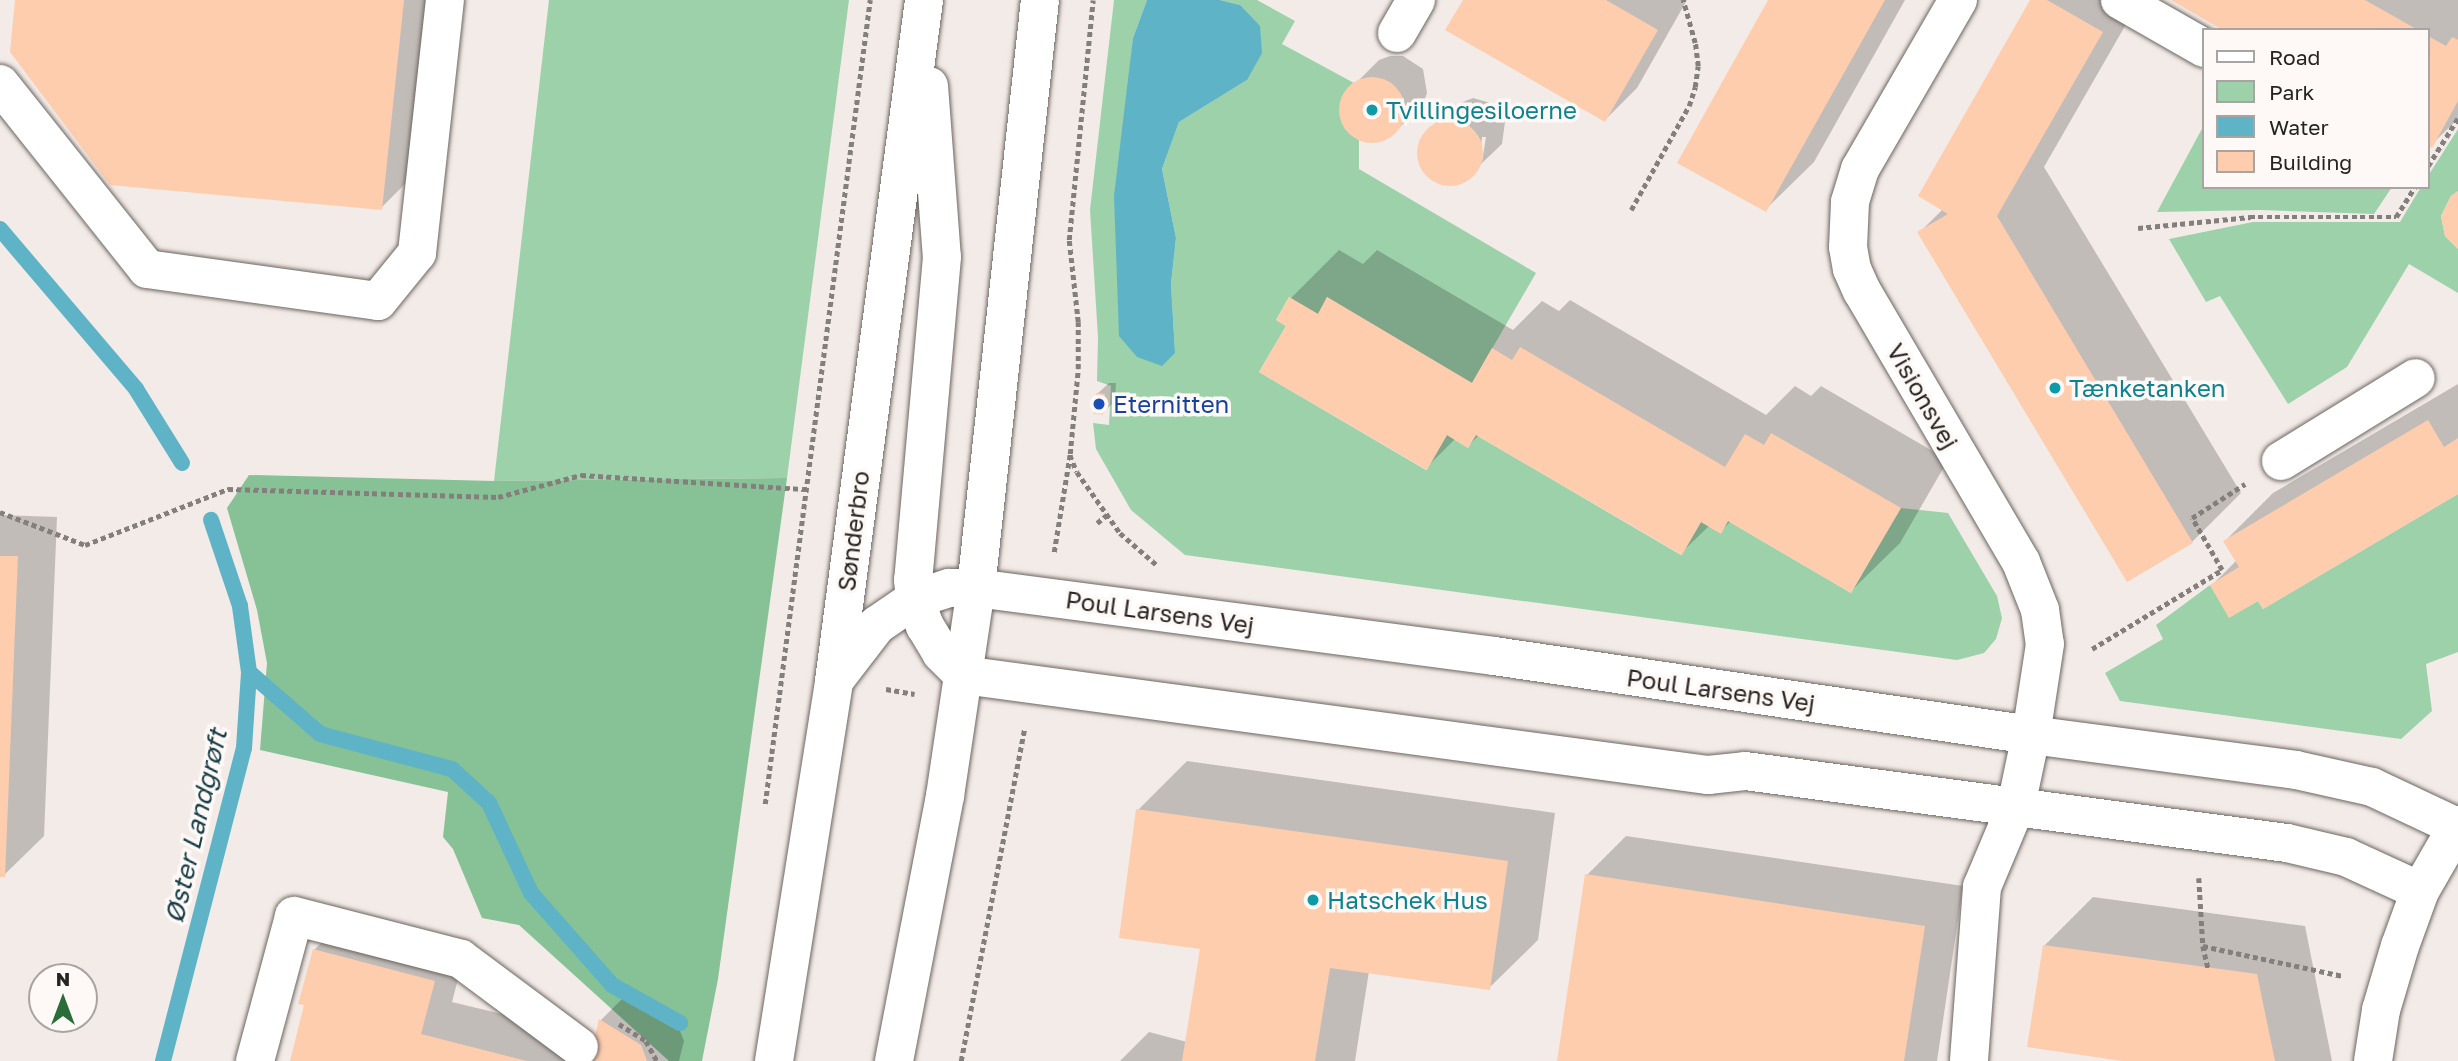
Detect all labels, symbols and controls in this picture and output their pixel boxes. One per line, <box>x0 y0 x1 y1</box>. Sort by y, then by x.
legend <box>2202 28 2430 189</box>
text: Road <box>2269 44 2320 70</box>
text: Park <box>2269 79 2314 105</box>
place label: Tvillingesiloerne <box>1386 96 1577 124</box>
marker: Tvillingesiloerne <box>1364 102 1380 118</box>
text: Water <box>2269 114 2329 140</box>
text: Building <box>2269 149 2352 175</box>
street label: Visionsvej <box>1881 338 1965 454</box>
place label: Tænketanken <box>2069 374 2226 402</box>
marker: Tænketanken <box>2047 380 2063 396</box>
place label: Eternitten <box>1113 390 1229 418</box>
marker: Eternitten <box>1091 396 1107 412</box>
street label: Sønderbro <box>831 469 875 593</box>
street label: Poul Larsens Vej <box>1064 585 1256 639</box>
street label: Poul Larsens Vej <box>1625 663 1817 717</box>
water label: Øster Landgrøft <box>159 726 233 926</box>
place label: Hatschek Hus <box>1327 886 1488 914</box>
marker: Hatschek Hus <box>1305 892 1321 908</box>
north arrow <box>28 963 98 1033</box>
text: N <box>56 967 70 990</box>

